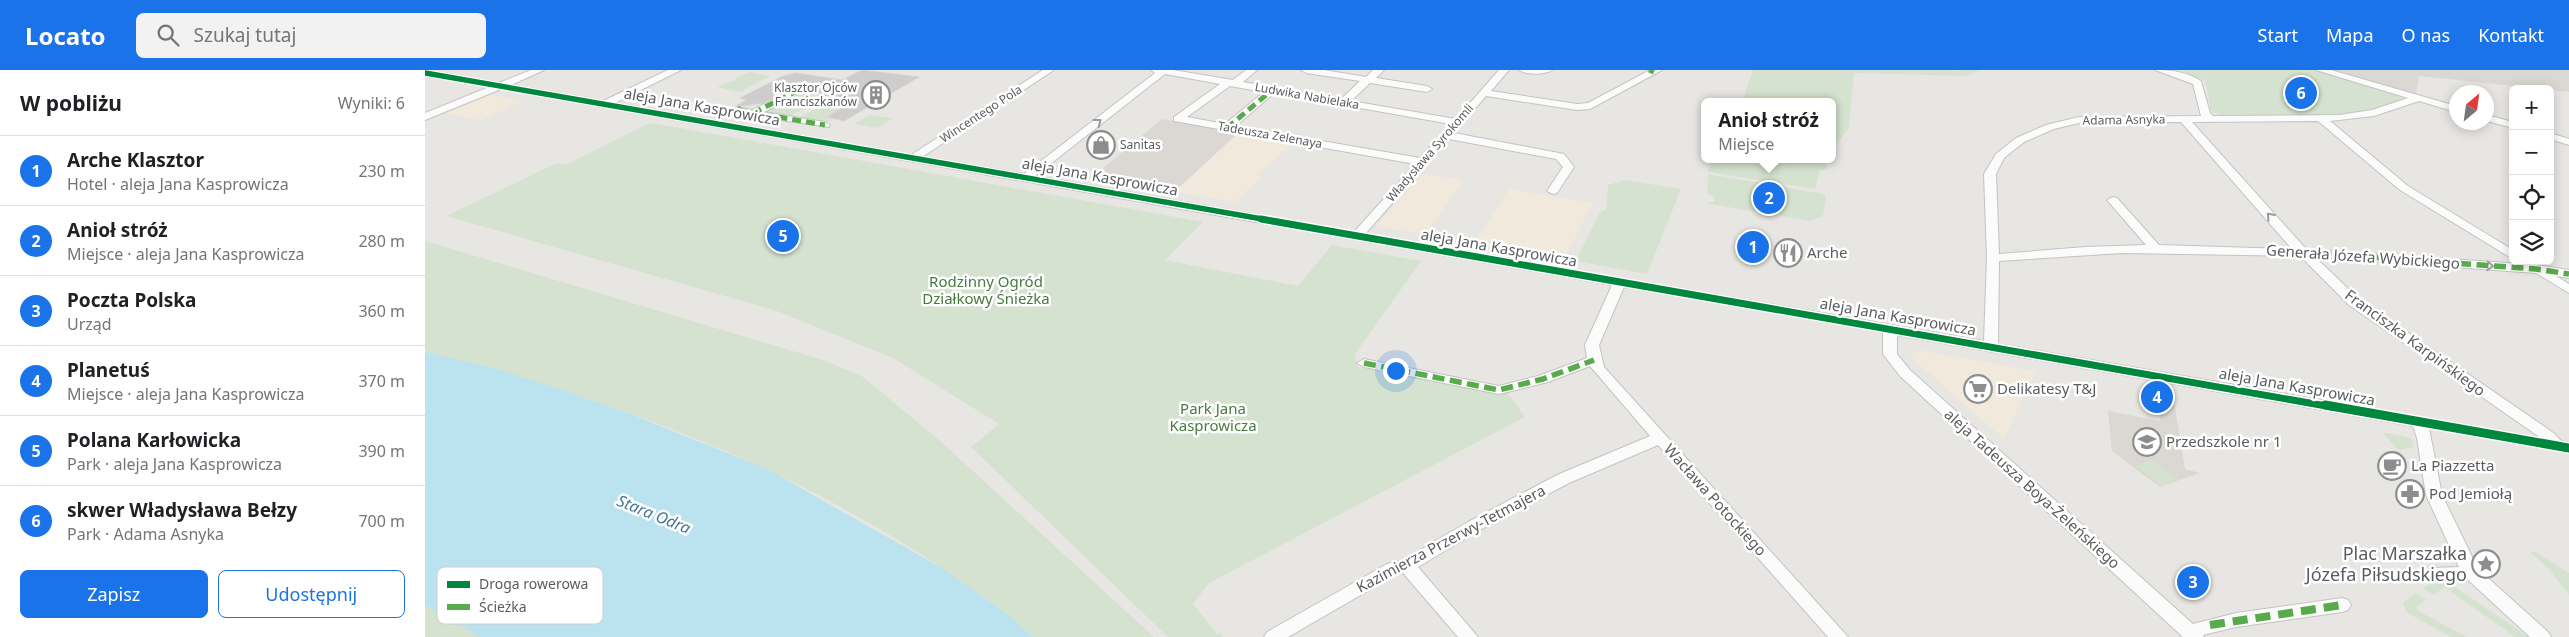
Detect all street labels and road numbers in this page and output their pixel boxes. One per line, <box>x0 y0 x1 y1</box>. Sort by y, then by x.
street label: Ludwika Nabielaka <box>1253 78 1361 113</box>
street label: Wincentego Pola <box>936 81 1025 147</box>
street label: aleja Jana Kasprowicza <box>623 82 782 130</box>
street label: Władysława Syrokomli <box>1382 100 1477 205</box>
street label: Adama Asnyka <box>2082 110 2166 129</box>
street label: Tadeusza Zelenaya <box>1217 117 1324 152</box>
street label: aleja Jana Kasprowicza <box>1021 152 1180 200</box>
street label: aleja Jana Kasprowicza <box>1420 223 1579 271</box>
street label: Generała Józefa Wybickiego <box>2266 239 2461 273</box>
street label: Franciszka Karpińskiego <box>2341 284 2490 400</box>
street label: aleja Jana Kasprowicza <box>1819 292 1978 340</box>
street label: aleja Jana Kasprowicza <box>2218 362 2377 410</box>
street label: aleja Tadeusza Boya-Żeleńskiego <box>1941 404 2125 573</box>
street label: Wacława Potockiego <box>1660 439 1771 560</box>
street label: Kazimierza Przerwy-Tetmajera <box>1352 480 1549 597</box>

